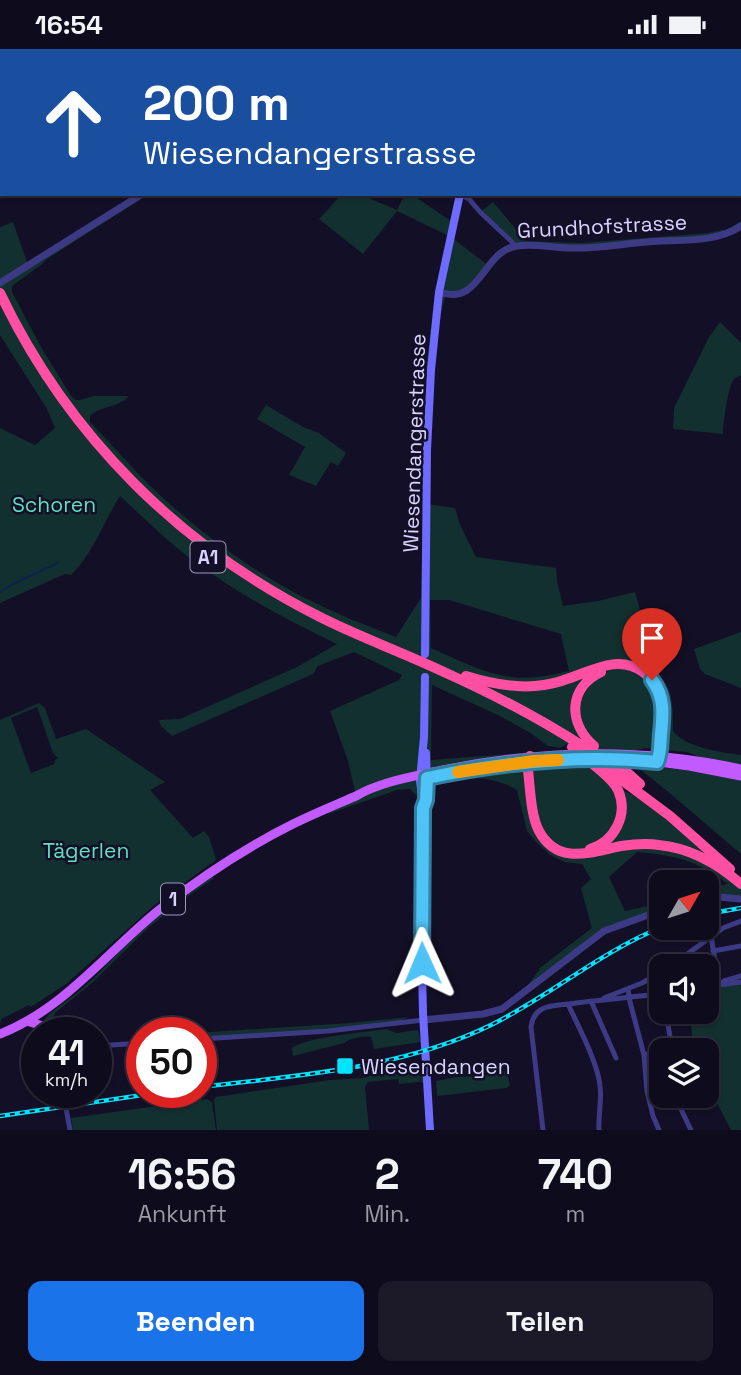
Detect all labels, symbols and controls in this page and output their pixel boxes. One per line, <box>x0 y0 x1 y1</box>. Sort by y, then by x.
text: 16:54 <box>35 8 103 42</box>
text: 200 m <box>143 72 290 134</box>
icon: ahead <box>28 77 119 168</box>
text: Wiesendangerstrasse <box>143 133 477 173</box>
street label: Grundhofstrasse <box>516 208 688 244</box>
street label: Wiesendangerstrasse <box>397 333 431 553</box>
park label: Schoren <box>12 491 96 518</box>
road number: A1 <box>190 541 226 573</box>
pin <box>622 608 682 680</box>
icon: arrive <box>633 619 671 657</box>
park label: Tägerlen <box>43 837 129 864</box>
north arrow <box>649 870 719 940</box>
map controls <box>649 870 719 1108</box>
road number: 1 <box>161 883 185 915</box>
position arrow <box>385 926 459 1000</box>
button: sound <box>649 954 719 1024</box>
speed limit sign: 50 <box>126 1017 217 1108</box>
text: 41 <box>48 1031 85 1075</box>
button: layers <box>649 1038 719 1108</box>
place label: Wiesendangen <box>361 1053 511 1080</box>
marker: Wiesendangen <box>335 1056 355 1076</box>
text: km/h <box>45 1068 88 1091</box>
text: 16:56 <box>128 1148 237 1201</box>
text: 2 <box>375 1148 400 1201</box>
text: 740 <box>538 1148 613 1201</box>
text: Ankunft <box>138 1199 227 1229</box>
text: Min. <box>364 1199 410 1229</box>
text: m <box>566 1199 585 1229</box>
button: Beenden <box>28 1281 364 1361</box>
button: Teilen <box>378 1281 713 1361</box>

